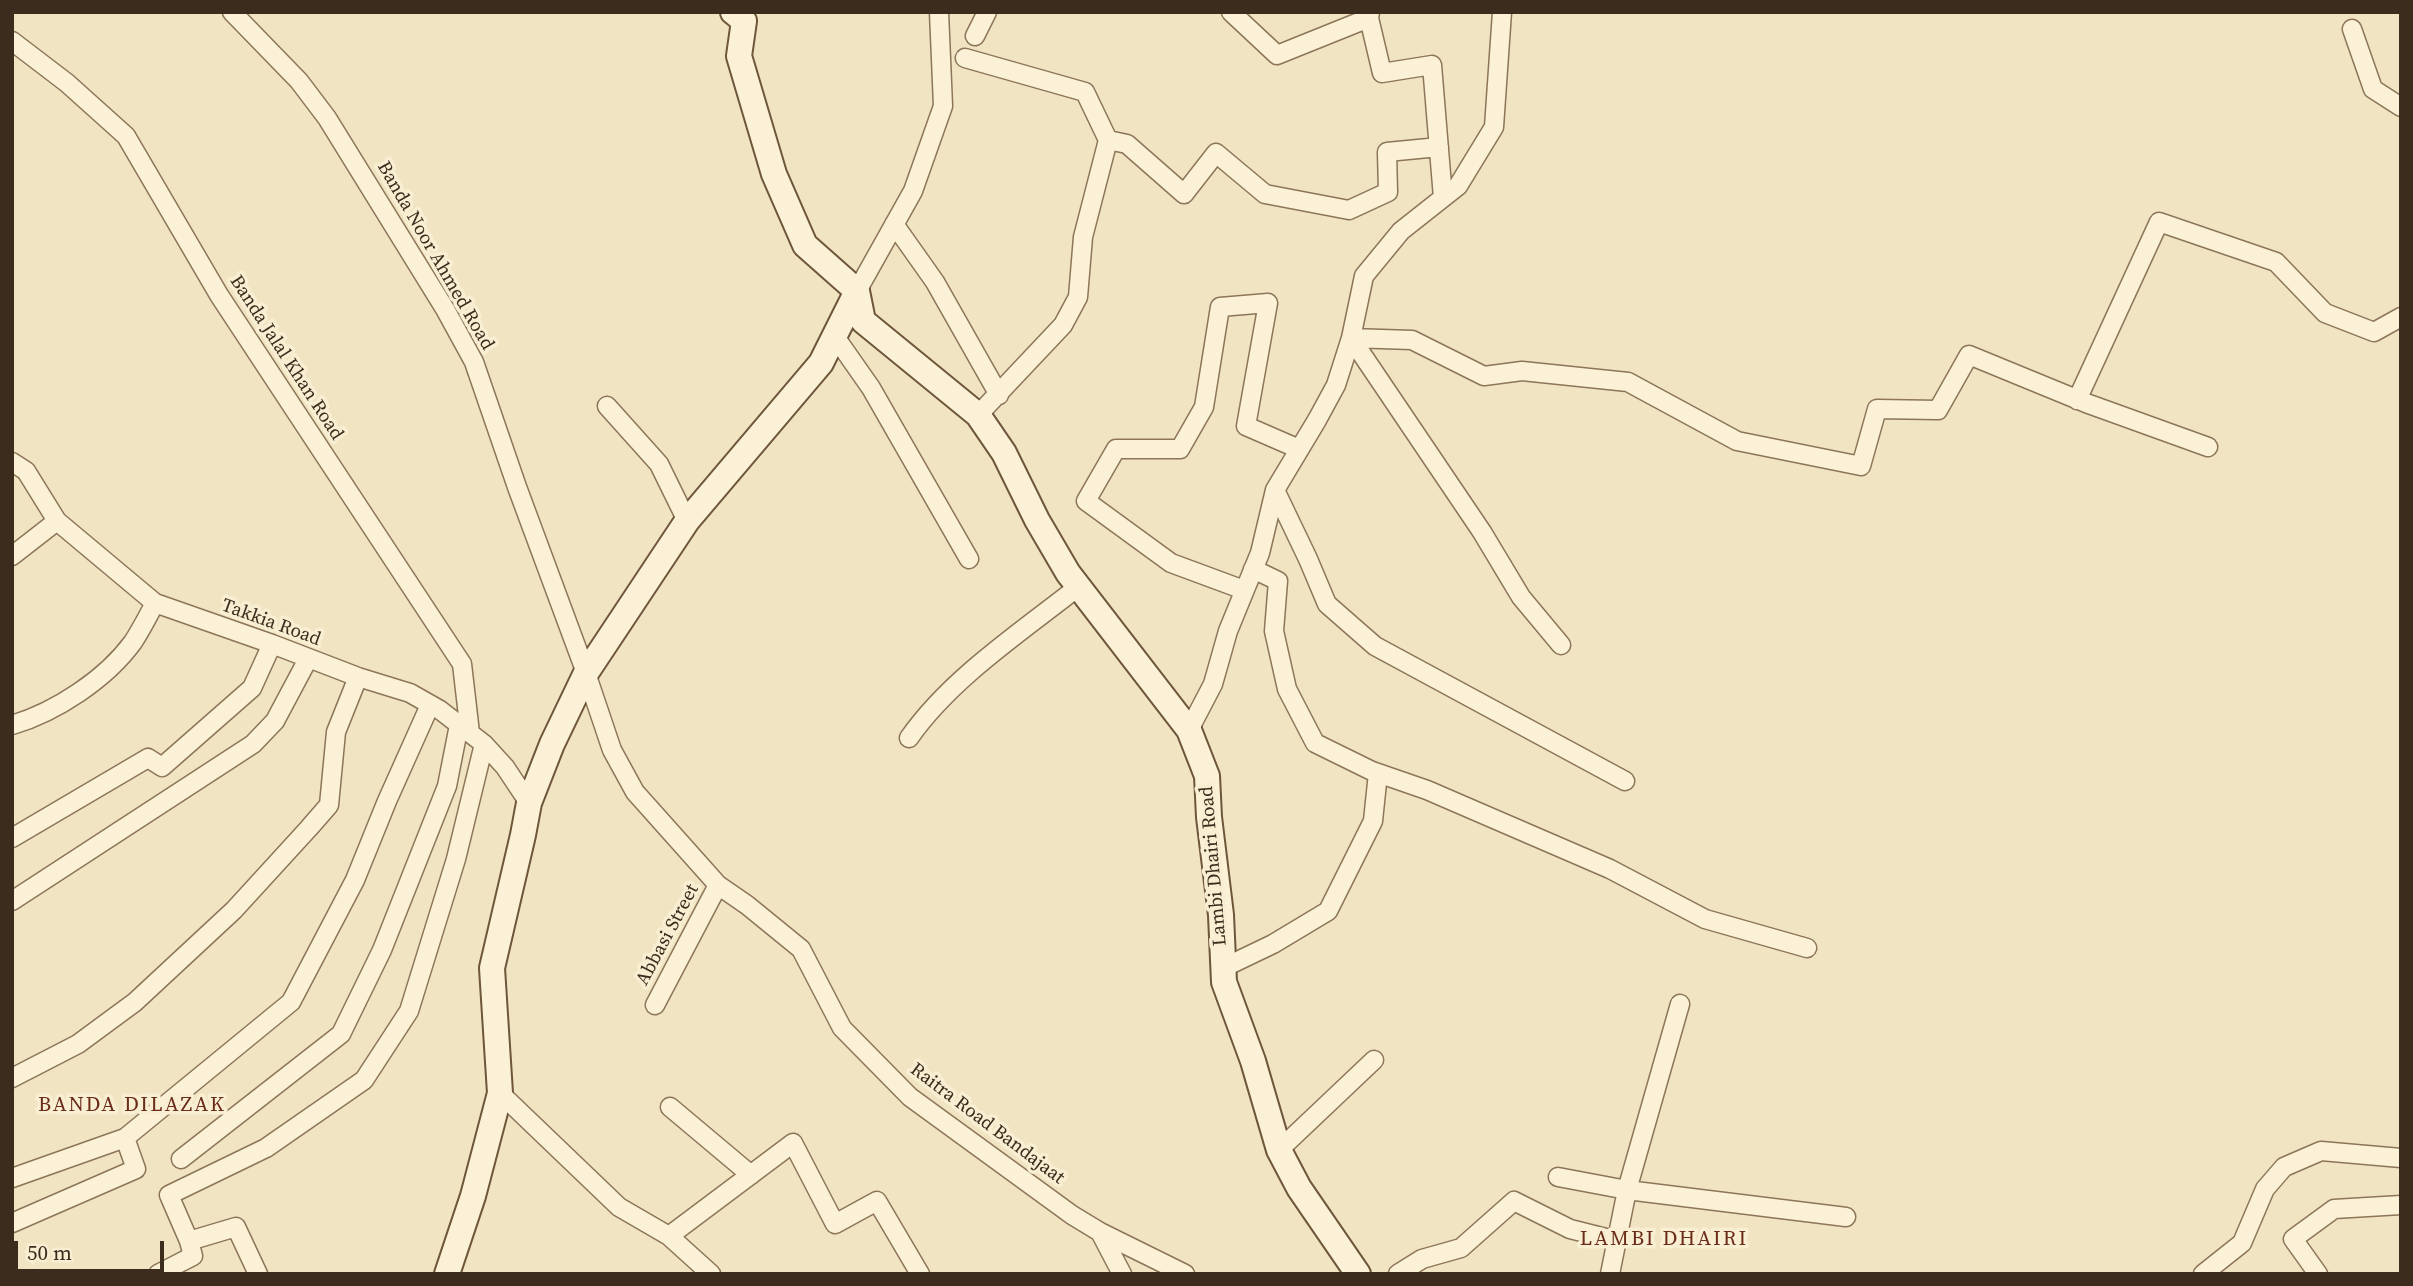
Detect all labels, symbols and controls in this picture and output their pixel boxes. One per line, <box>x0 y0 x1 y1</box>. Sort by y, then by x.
street label: Banda Noor Ahmed Road <box>372 158 498 354</box>
street label: Banda Jalal Khan Road <box>224 271 348 445</box>
street label: Takkia Road <box>218 595 324 651</box>
street label: Lambi Dhairi Road <box>1196 785 1232 947</box>
street label: Abbasi Street <box>632 880 704 990</box>
street label: Raitra Road Bandajaat <box>905 1059 1069 1189</box>
district label: BANDA DILAZAK <box>40 1093 224 1119</box>
scale bar <box>18 1226 168 1270</box>
district label: LAMBI DHAIRI <box>1581 1227 1747 1253</box>
text: 50 m <box>27 1238 72 1267</box>

